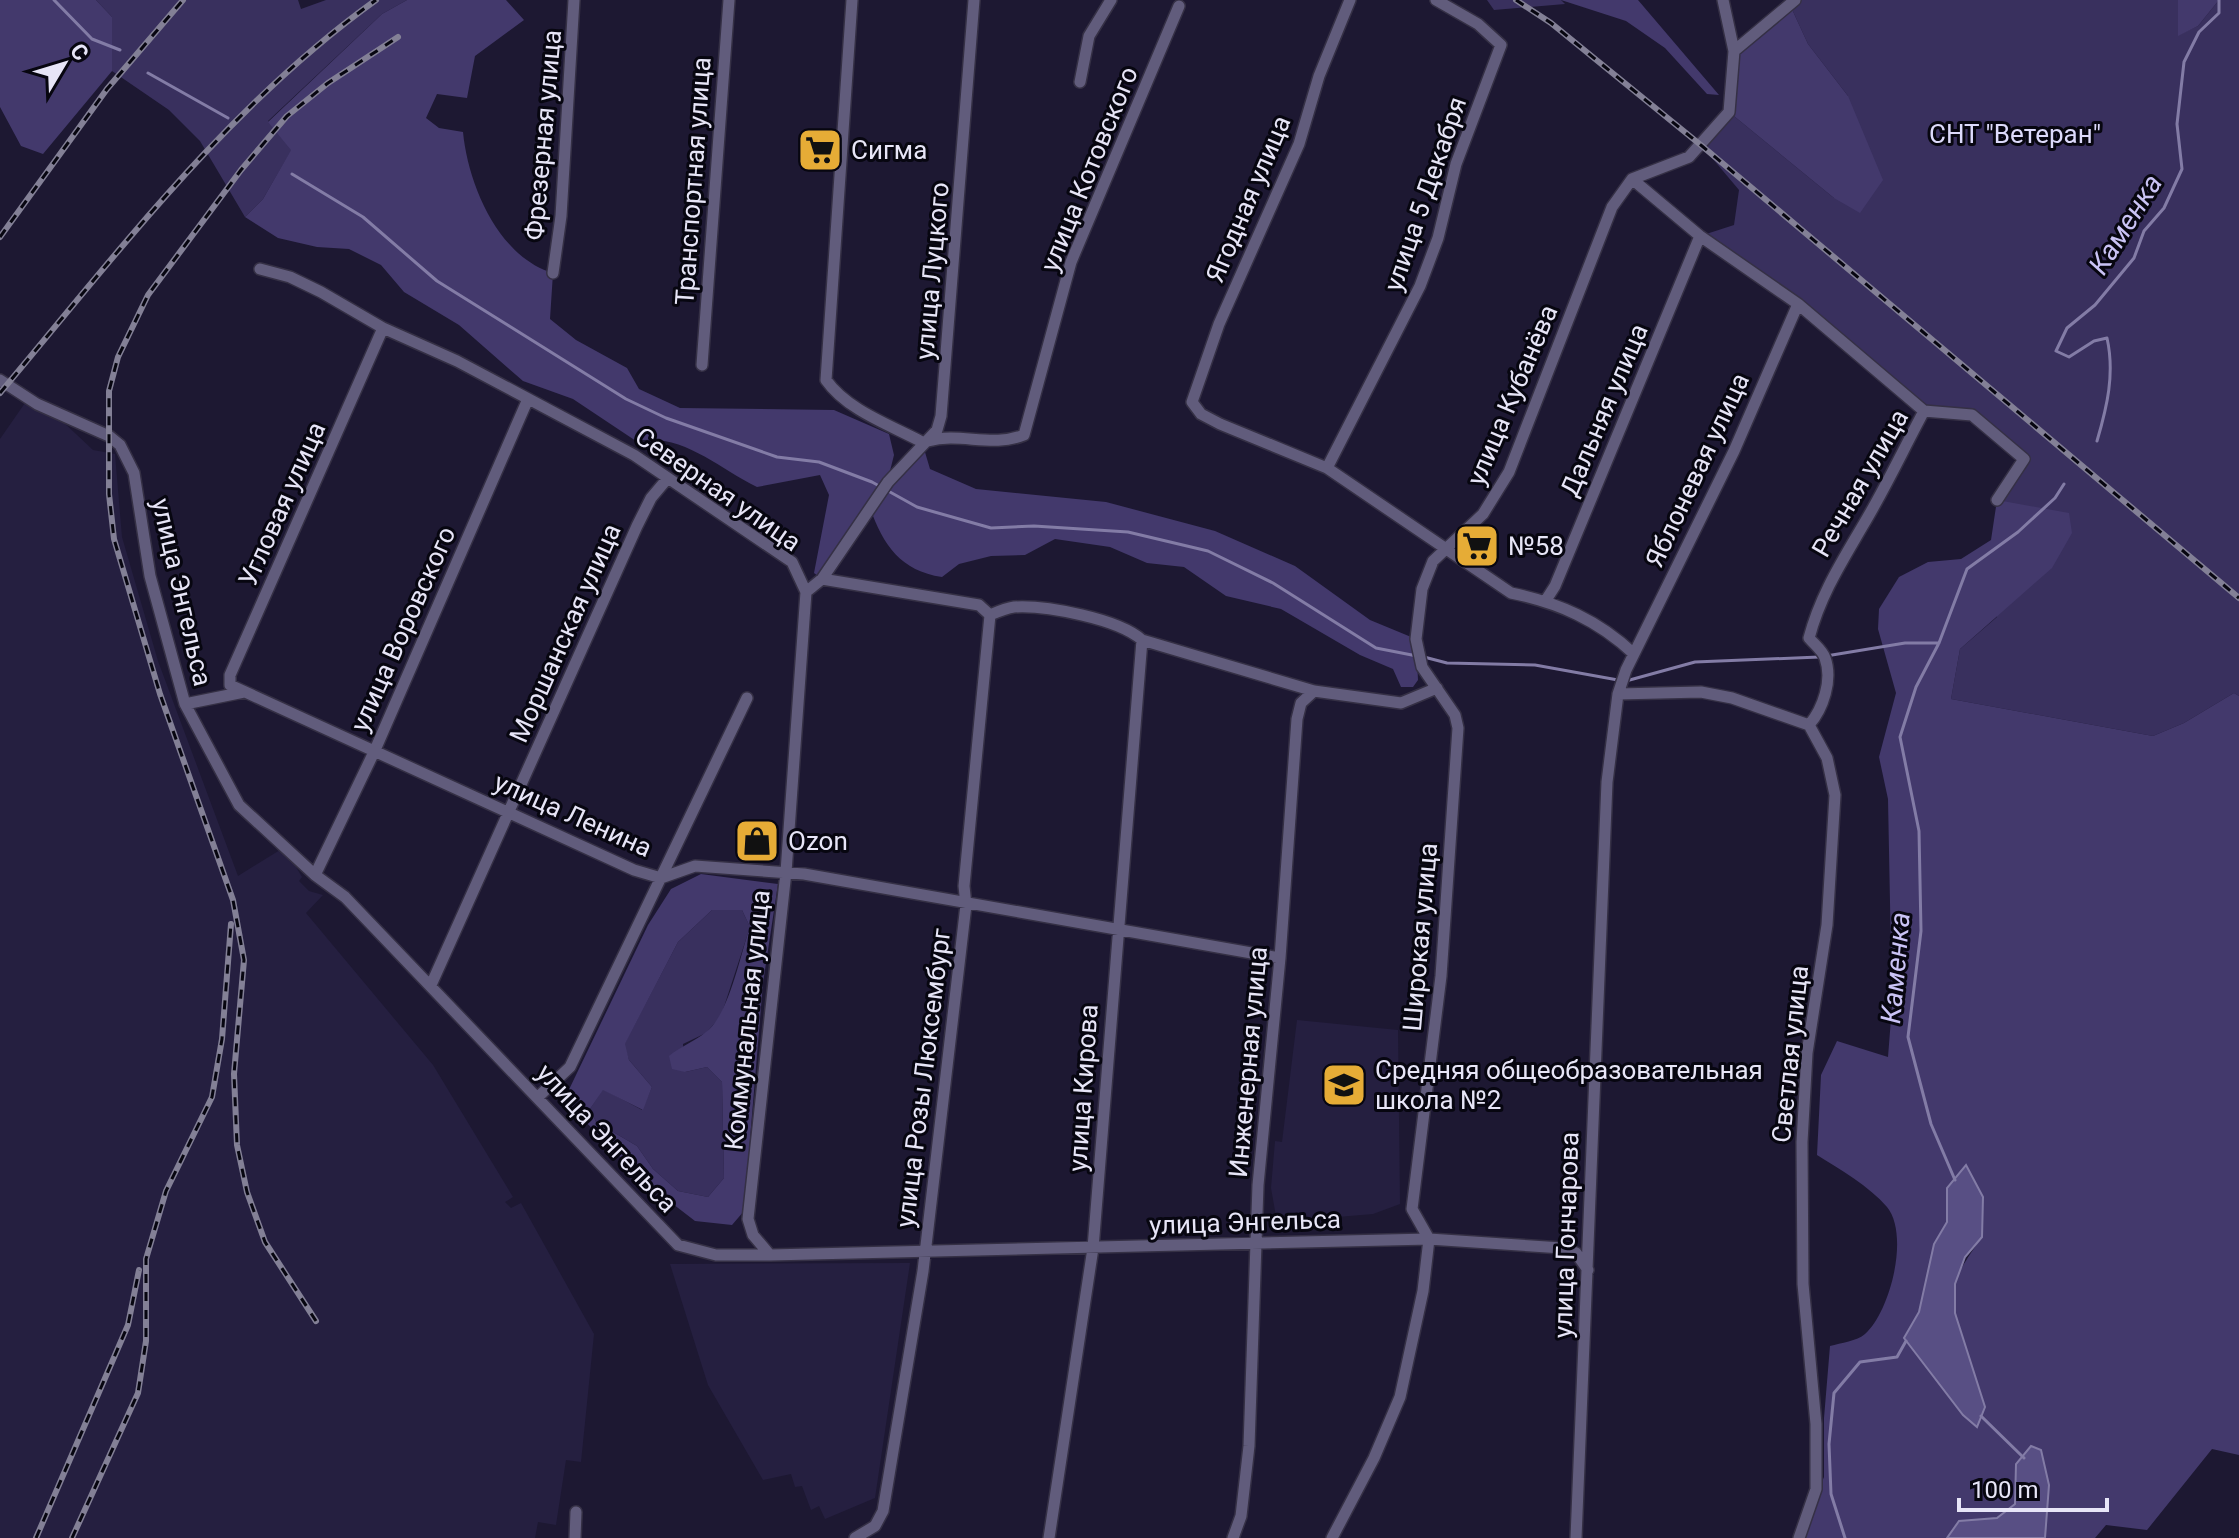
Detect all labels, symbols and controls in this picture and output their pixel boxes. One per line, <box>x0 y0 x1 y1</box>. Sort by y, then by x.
north arrow <box>24 24 104 104</box>
street label: Фрезерная улица <box>519 28 567 242</box>
text: С <box>65 39 94 65</box>
street label: Транспортная улица <box>669 56 717 306</box>
street label: улица Котовского <box>1034 62 1144 276</box>
street label: улица 5 Декабря <box>1378 93 1472 295</box>
street label: Ягодная улица <box>1199 111 1297 287</box>
park label: СНТ "Ветеран" <box>1929 119 2101 149</box>
supermarket icon: Сигма <box>796 126 844 174</box>
place label: Сигма <box>851 135 927 165</box>
water label: Каменка <box>2082 168 2169 280</box>
street label: улица Луцкого <box>909 181 955 361</box>
street label: улица Кубанёва <box>1461 300 1563 490</box>
street label: Дальняя улица <box>1554 319 1654 501</box>
street label: Яблоневая улица <box>1639 368 1755 572</box>
street label: Речная улица <box>1806 404 1914 562</box>
street label: Угловая улица <box>232 417 332 591</box>
street label: Северная улица <box>629 421 807 557</box>
street label: улица Энгельса <box>146 495 218 689</box>
street label: Моршанская улица <box>503 519 627 747</box>
street label: улица Воровского <box>344 522 462 736</box>
supermarket icon: №58 <box>1453 522 1501 570</box>
place label: №58 <box>1508 531 1564 561</box>
street label: улица Ленина <box>490 767 656 863</box>
shop icon: Ozon <box>733 817 781 865</box>
place label: Ozon <box>788 826 848 856</box>
street label: Широкая улица <box>1397 841 1443 1033</box>
street label: Коммунальная улица <box>718 888 776 1152</box>
water label: Каменка <box>1874 911 1917 1025</box>
street label: улица Розы Люксембург <box>890 927 956 1229</box>
street label: Инженерная улица <box>1223 945 1273 1179</box>
street label: Светлая улица <box>1766 964 1814 1144</box>
street label: улица Кирова <box>1062 1003 1104 1173</box>
place label: Средняя общеобразовательная школа №2 <box>1375 1055 1763 1115</box>
street label: улица Энгельса <box>531 1058 683 1218</box>
school or university icon: Средняя общеобразовательная школа №2 <box>1320 1061 1368 1109</box>
street label: улица Гончарова <box>1547 1131 1585 1339</box>
street label: улица Энгельса <box>1149 1204 1341 1240</box>
scale bar <box>1959 1462 2107 1512</box>
text: 100 m <box>1971 1476 2038 1504</box>

